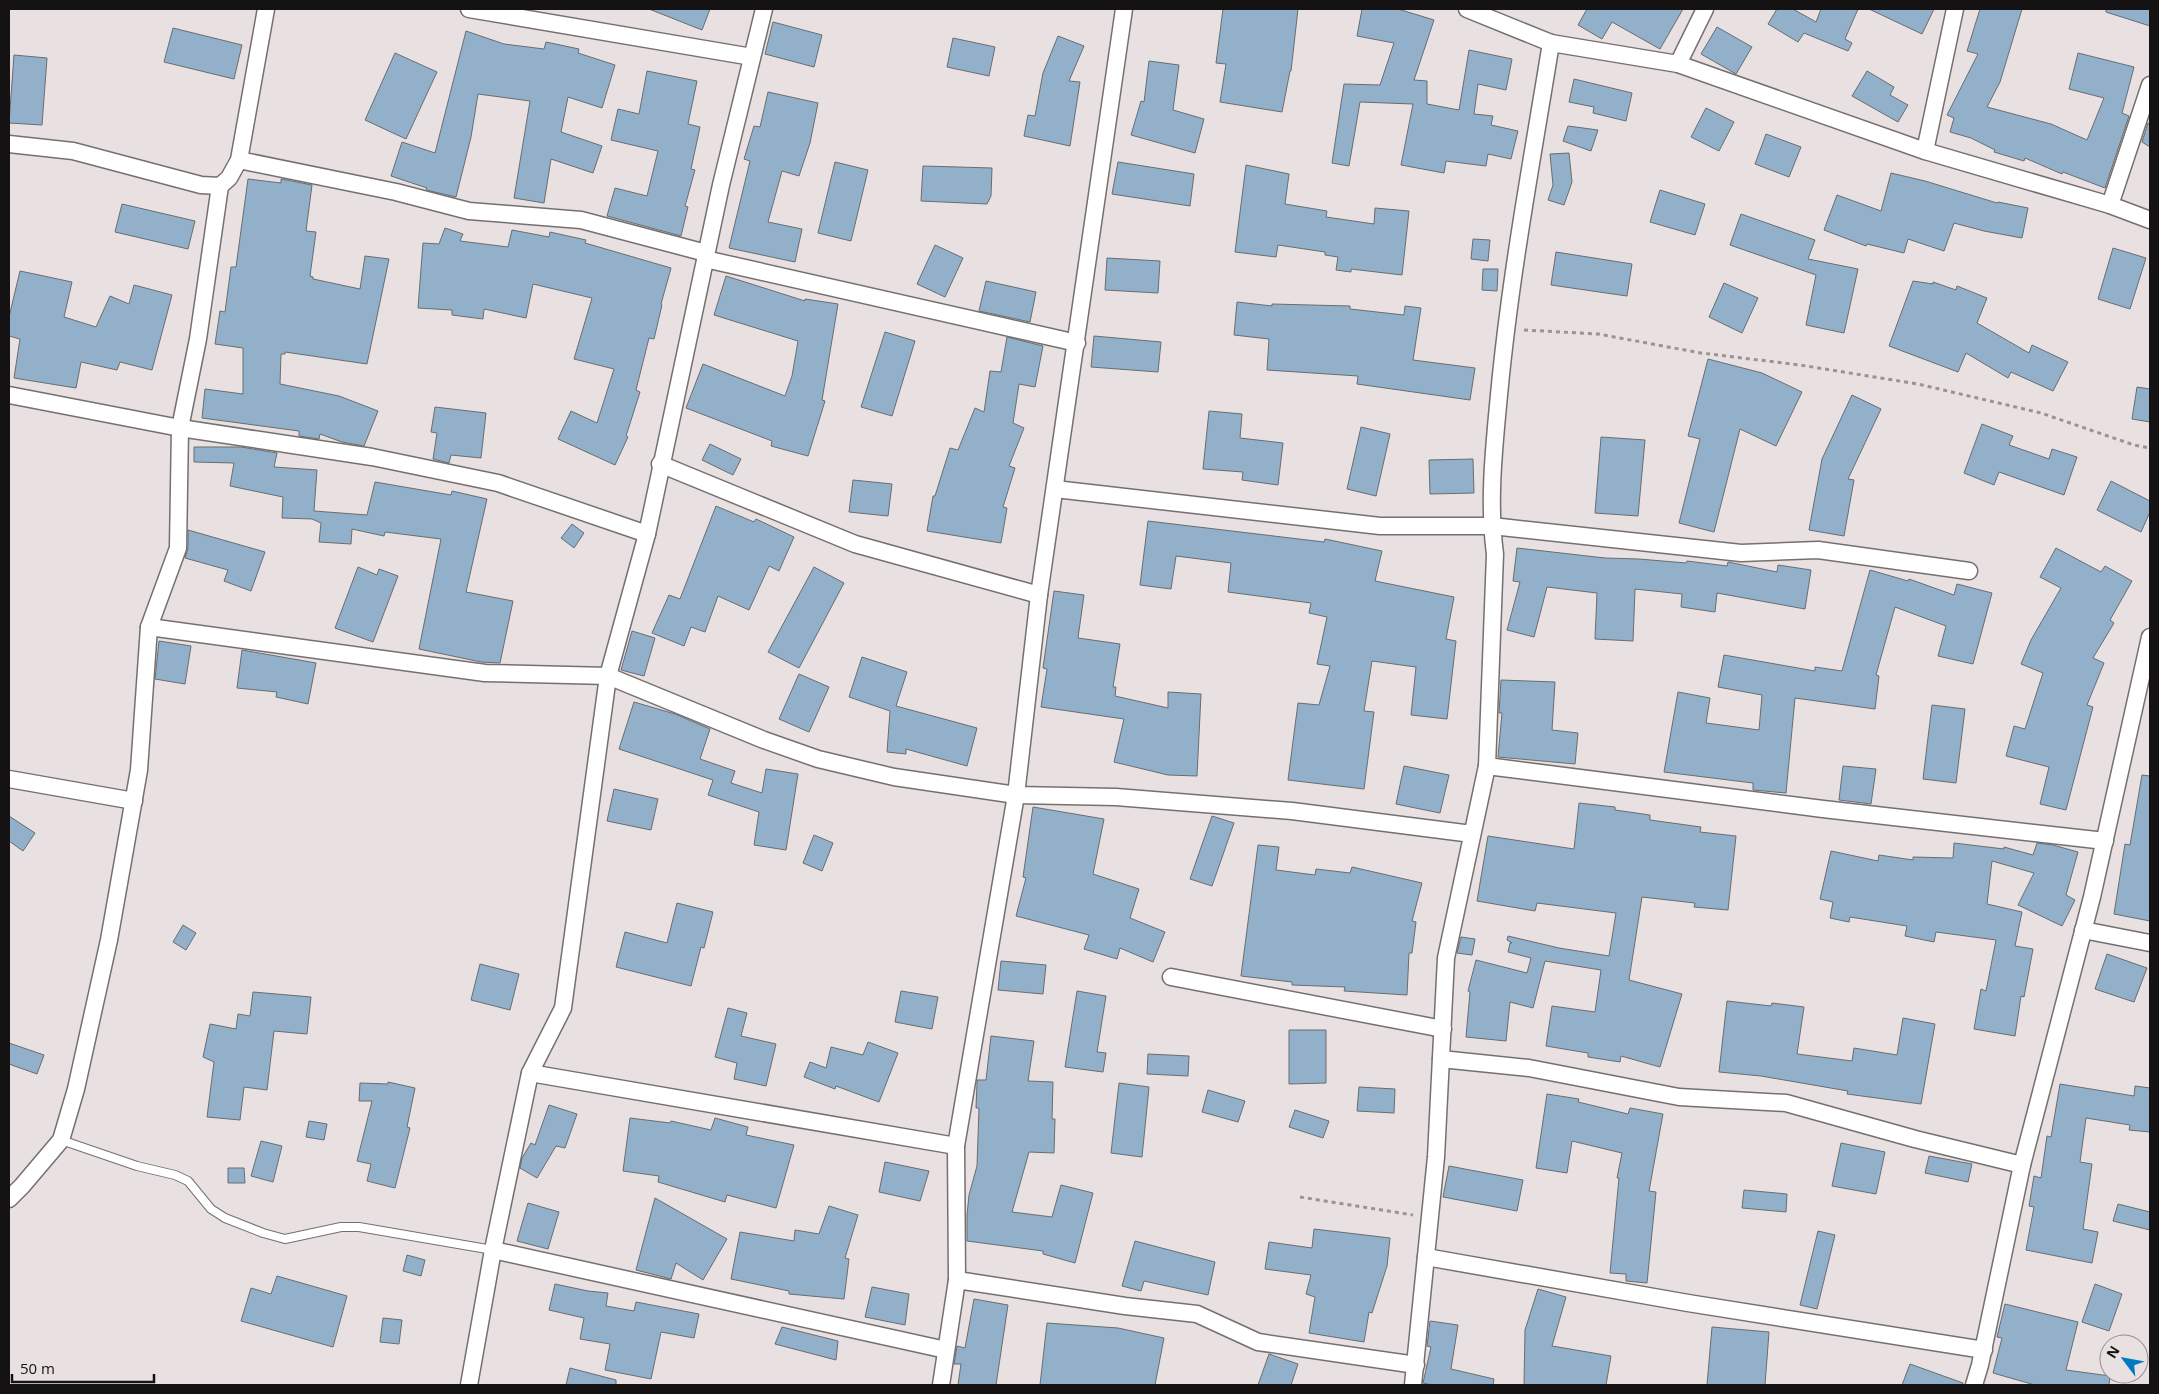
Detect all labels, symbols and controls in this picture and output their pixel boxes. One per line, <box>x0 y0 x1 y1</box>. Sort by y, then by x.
north arrow <box>2099 1334 2149 1384</box>
text: N <box>2101 1342 2124 1362</box>
scale bar <box>12 1352 155 1384</box>
text: 50 m <box>20 1358 55 1378</box>

